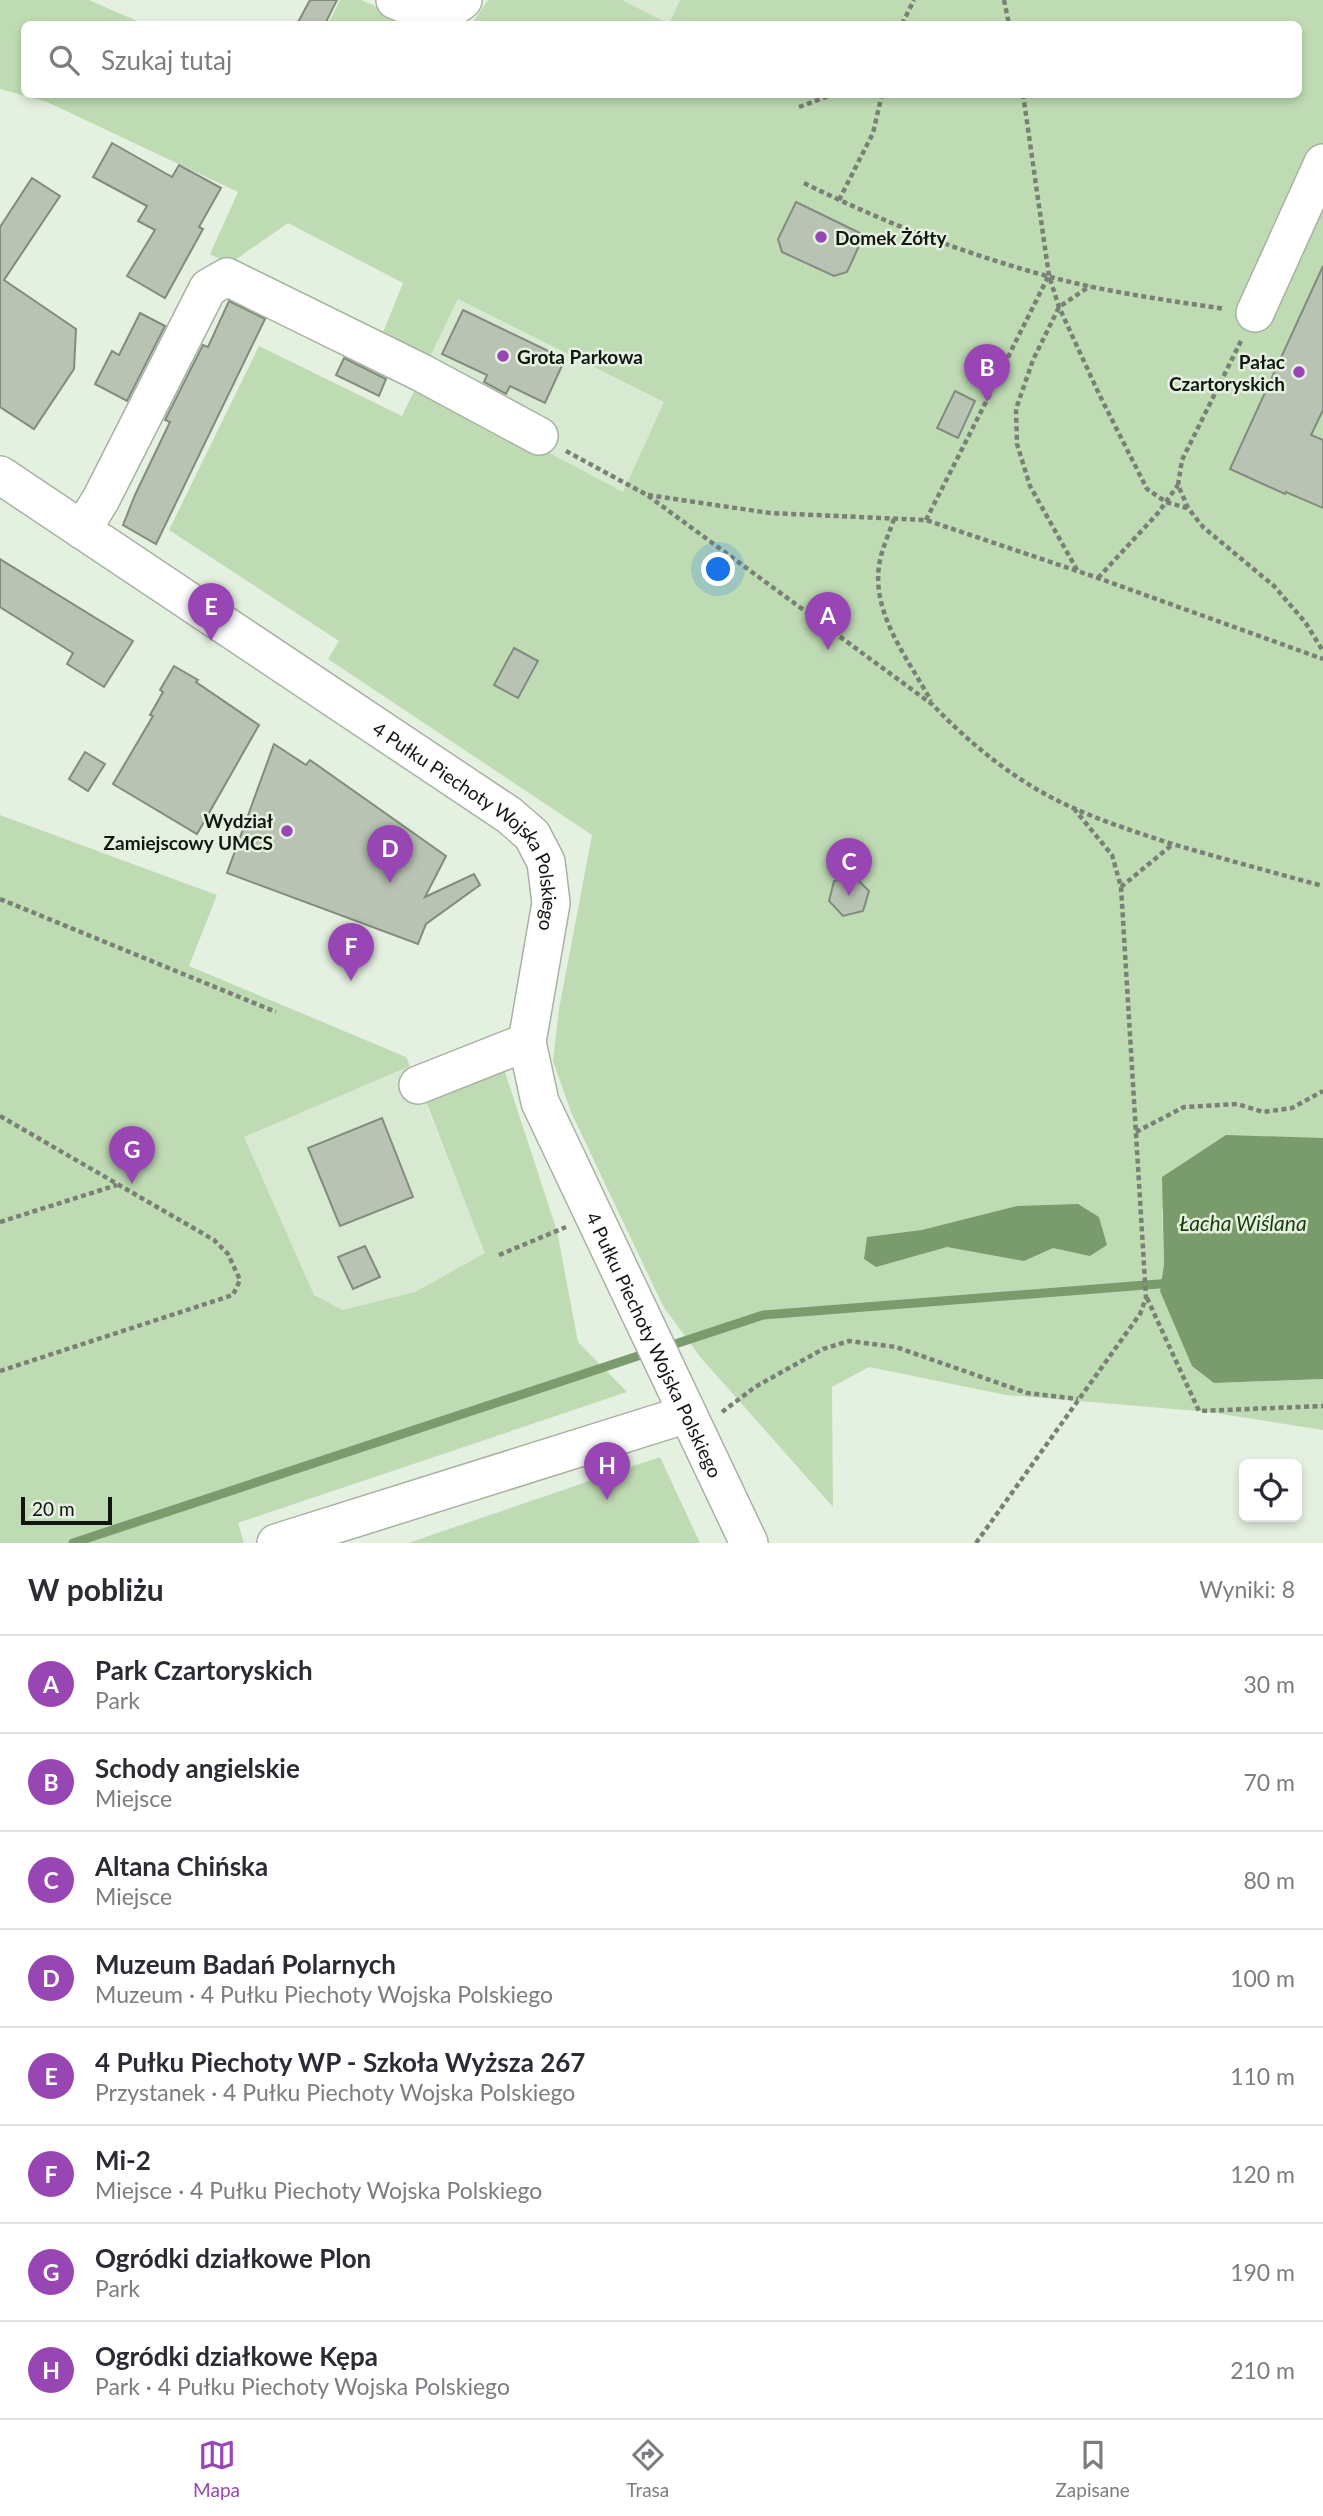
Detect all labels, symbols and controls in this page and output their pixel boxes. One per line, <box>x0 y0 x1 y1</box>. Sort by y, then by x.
search box <box>21 21 1302 98</box>
icon: search <box>45 41 83 79</box>
text: Szukaj tutaj <box>101 44 232 76</box>
place label: Domek Żółty <box>835 226 947 249</box>
marker: Domek Żółty <box>813 229 829 245</box>
pin: B <box>964 344 1010 402</box>
place label: Grota Parkowa <box>517 345 643 368</box>
marker: Grota Parkowa <box>495 348 511 364</box>
place label: Pałac Czartoryskich <box>1169 350 1285 395</box>
marker: Pałac Czartoryskich <box>1291 364 1307 380</box>
your location <box>701 552 735 586</box>
pin: E <box>188 583 234 641</box>
pin: A <box>805 592 851 650</box>
street label: 4 Pułku Piechoty Wojska Polskiego <box>369 716 563 933</box>
place label: Wydział Zamiejscowy UMCS <box>104 809 273 854</box>
marker: Wydział Zamiejscowy UMCS <box>279 823 295 839</box>
pin: D <box>367 825 413 883</box>
pin: C <box>826 838 872 896</box>
pin: F <box>328 923 374 981</box>
pin: G <box>109 1126 155 1184</box>
street label: 4 Pułku Piechoty Wojska Polskiego <box>582 1208 728 1481</box>
water label: Łacha Wiślana <box>1179 1210 1307 1235</box>
pin: H <box>584 1442 630 1500</box>
map controls <box>1239 1459 1302 1522</box>
button: locate <box>1239 1459 1302 1522</box>
scale bar <box>21 1494 112 1526</box>
text: 20 m <box>32 1497 75 1520</box>
text: W pobliżu <box>28 1571 164 1607</box>
text: Wyniki: 8 <box>1199 1575 1295 1603</box>
text: Park Czartoryskich <box>95 1654 313 1686</box>
text: A <box>43 1670 59 1698</box>
text: 30 m <box>1244 1670 1295 1698</box>
text: Park <box>95 1686 140 1714</box>
text: Schody angielskie <box>95 1752 300 1784</box>
text: B <box>43 1768 59 1796</box>
text: 70 m <box>1244 1768 1295 1796</box>
text: Miejsce <box>95 1784 172 1812</box>
text: Altana Chińska <box>95 1850 268 1882</box>
text: C <box>43 1866 59 1894</box>
text: 80 m <box>1244 1866 1295 1894</box>
text: Miejsce <box>95 1882 172 1910</box>
text: Muzeum Badań Polarnych <box>95 1948 396 1980</box>
text: D <box>42 1964 60 1992</box>
text: 100 m <box>1230 1964 1295 1992</box>
text: Muzeum · 4 Pułku Piechoty Wojska Polskiego <box>95 1980 553 2008</box>
text: 4 Pułku Piechoty WP - Szkoła Wyższa 267 <box>95 2046 585 2078</box>
text: E <box>44 2062 58 2090</box>
text: 110 m <box>1230 2062 1295 2090</box>
text: Przystanek · 4 Pułku Piechoty Wojska Polskiego <box>95 2078 575 2106</box>
text: Mi-2 <box>95 2144 151 2176</box>
text: F <box>44 2160 58 2188</box>
text: 120 m <box>1230 2160 1295 2188</box>
text: Miejsce · 4 Pułku Piechoty Wojska Polskiego <box>95 2176 542 2204</box>
text: Ogródki działkowe Plon <box>95 2242 371 2274</box>
text: G <box>43 2258 59 2286</box>
text: 190 m <box>1230 2258 1295 2286</box>
text: Park <box>95 2274 140 2302</box>
text: Ogródki działkowe Kępa <box>95 2340 378 2372</box>
text: H <box>42 2356 60 2384</box>
text: 210 m <box>1230 2356 1295 2384</box>
text: Park · 4 Pułku Piechoty Wojska Polskiego <box>95 2372 510 2400</box>
tab: Mapa <box>193 2436 240 2501</box>
tab: Trasa <box>626 2436 669 2501</box>
tab: Zapisane <box>1056 2436 1130 2501</box>

